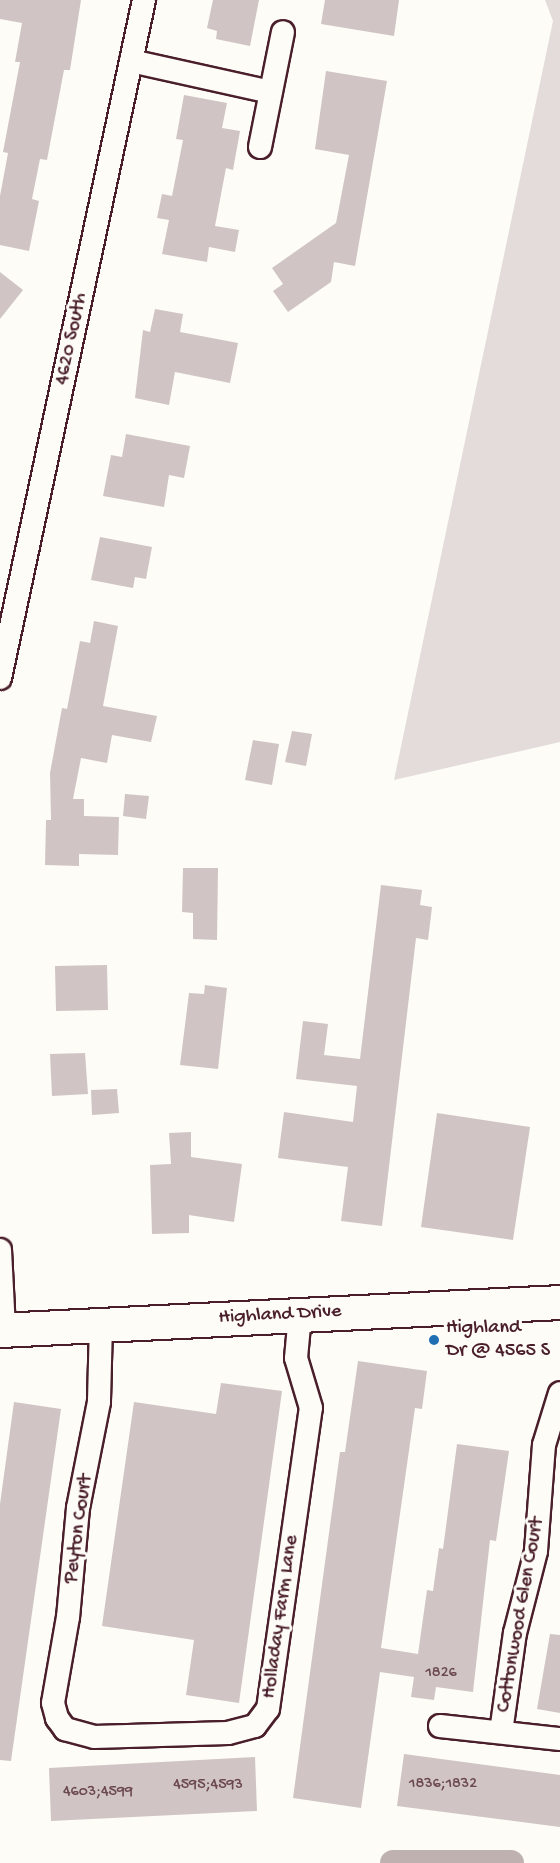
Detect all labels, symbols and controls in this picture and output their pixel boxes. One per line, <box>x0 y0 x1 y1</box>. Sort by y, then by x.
street label: 4620 South <box>51 291 93 387</box>
street label: Highland Drive <box>218 1300 342 1330</box>
place label: Highland Dr @ 4565 S <box>446 1316 550 1363</box>
marker: Highland Dr @ 4565 S <box>427 1333 441 1347</box>
street label: Peyton Court <box>59 1473 99 1585</box>
street label: Cottonwood Glen Court <box>492 1516 550 1714</box>
street label: Holladay Farm Lane <box>258 1534 304 1700</box>
house number: 1826 <box>425 1664 457 1684</box>
house number: 1836;1832 <box>409 1775 477 1795</box>
house number: 4595;4593 <box>173 1776 243 1796</box>
house number: 4603;4599 <box>63 1783 133 1803</box>

